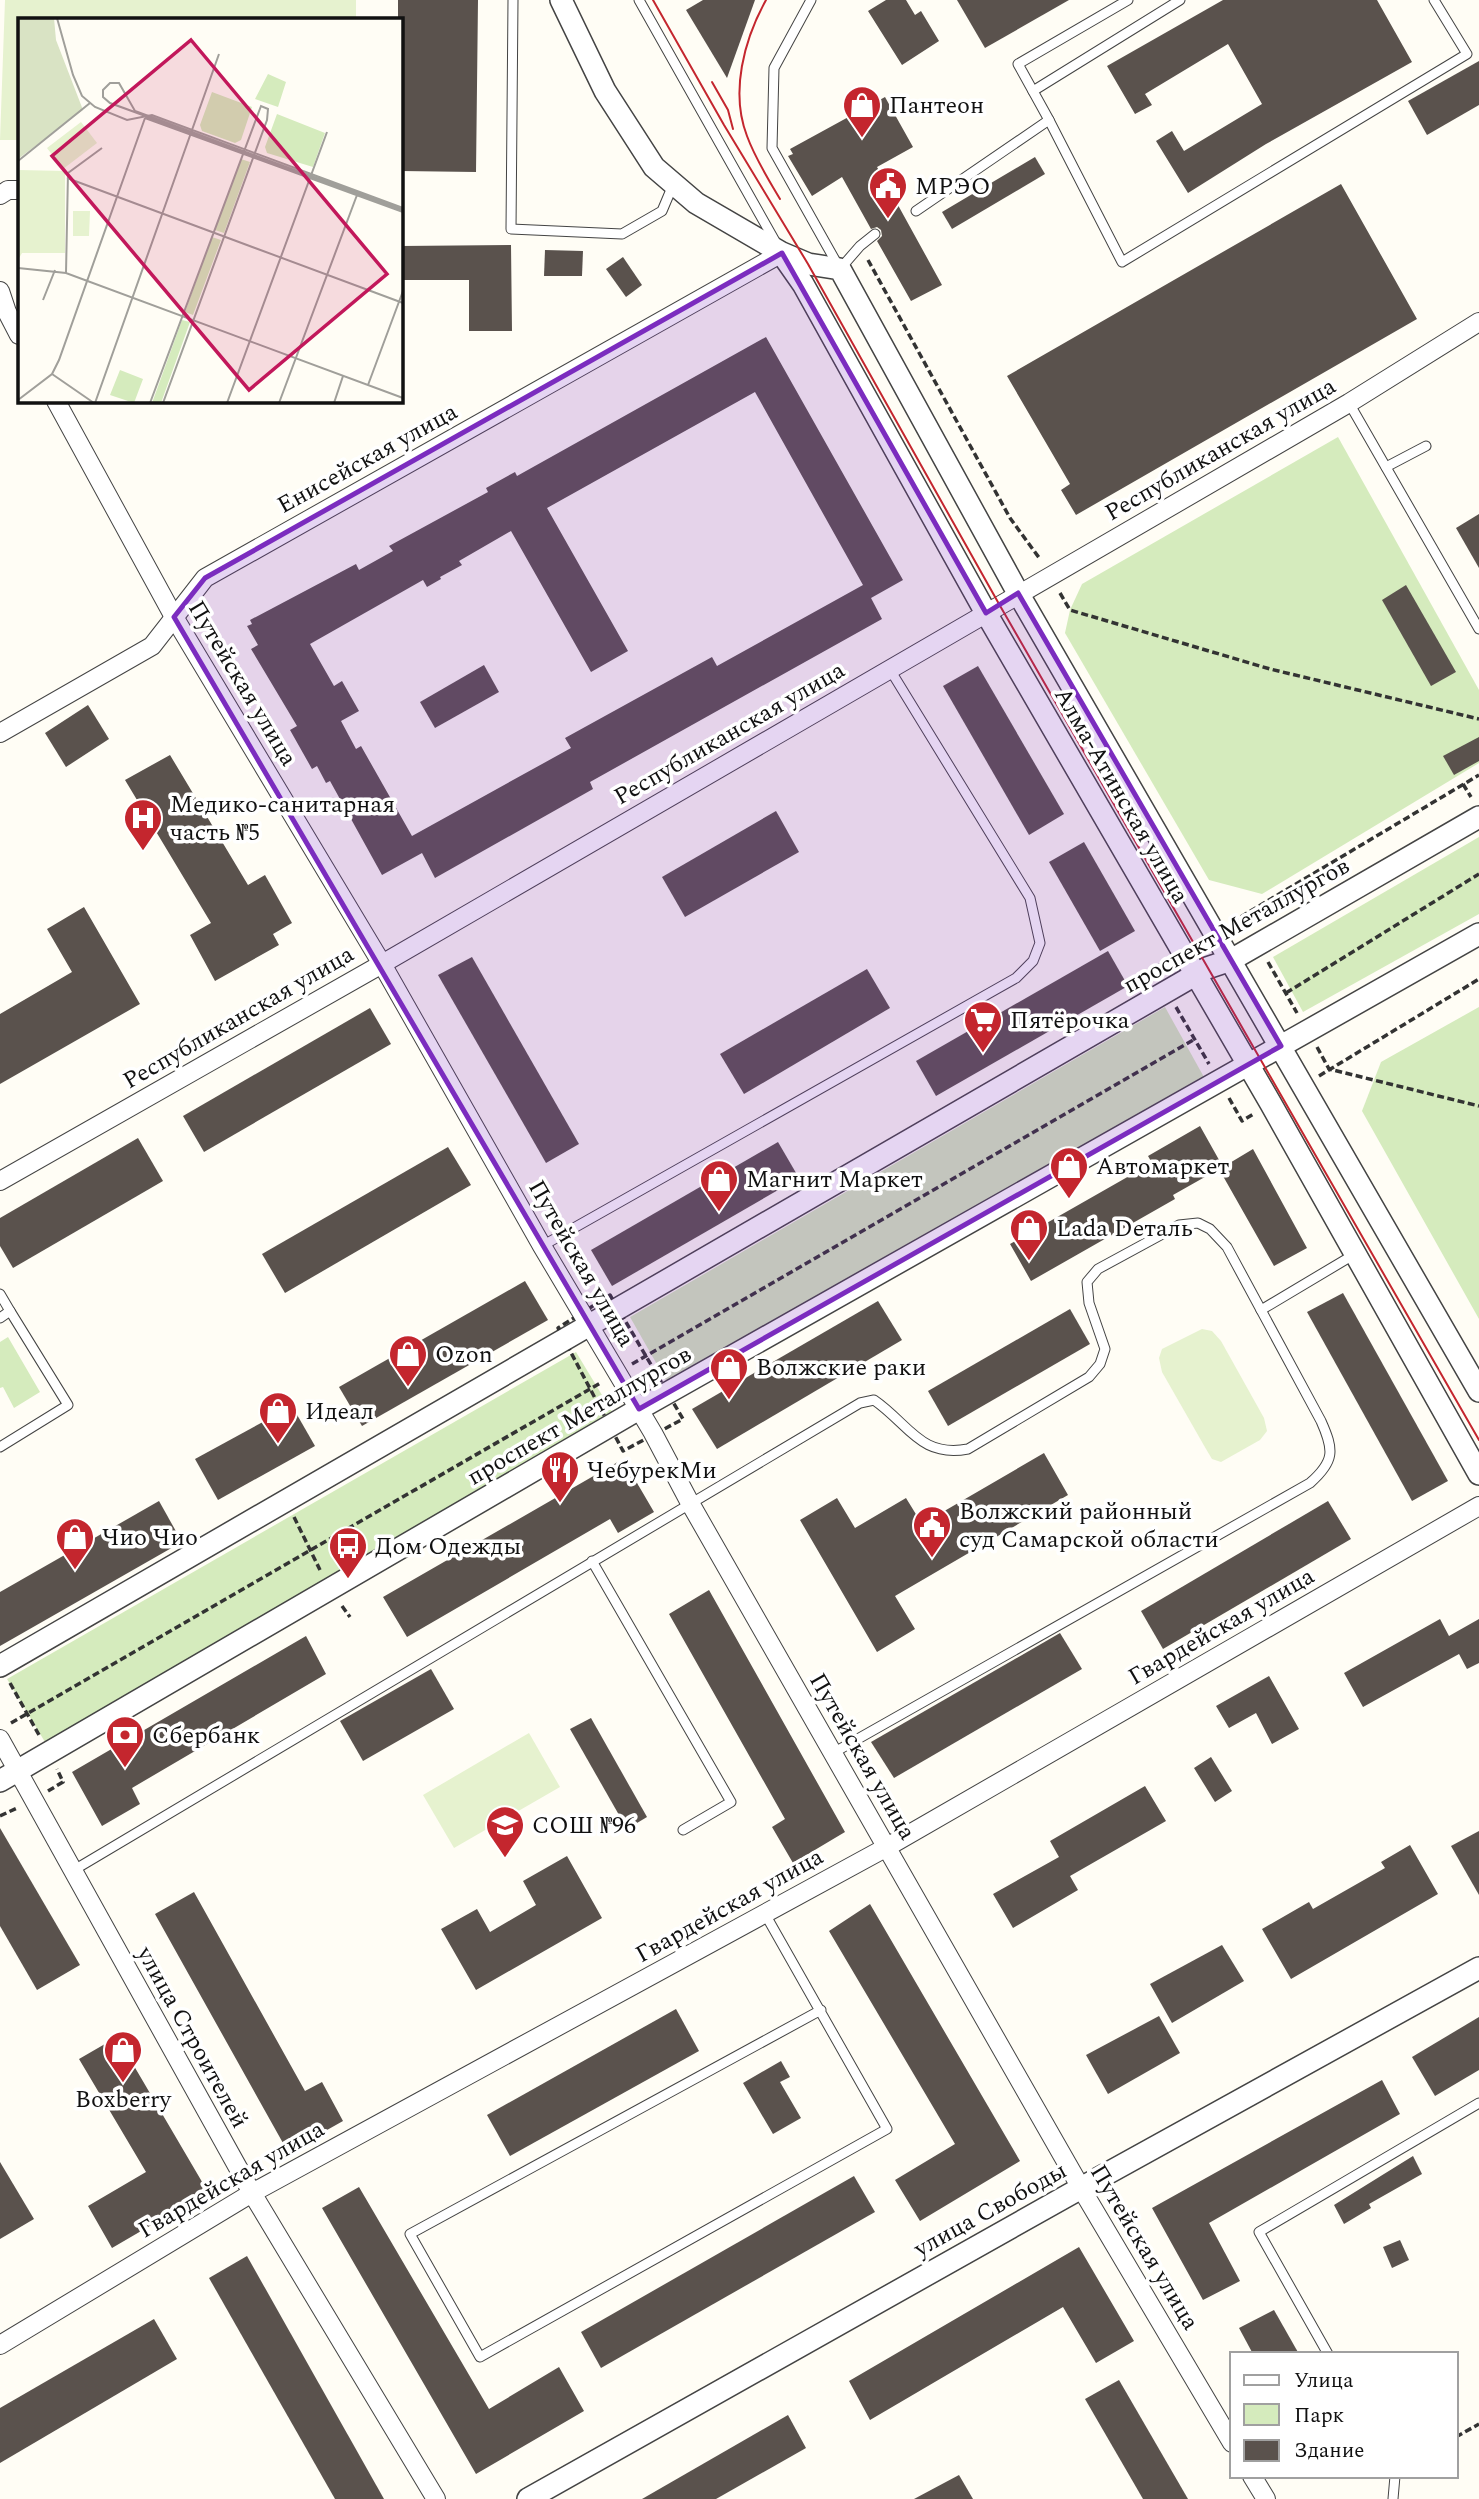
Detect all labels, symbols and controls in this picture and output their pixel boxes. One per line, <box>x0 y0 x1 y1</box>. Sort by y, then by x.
inset map <box>18 18 402 402</box>
shop icon: Пантеон <box>841 84 883 139</box>
place label: Пантеон <box>889 88 984 124</box>
public building icon: МРЭО <box>867 165 909 220</box>
place label: МРЭО <box>915 169 990 205</box>
street label: Республиканская улица <box>1098 369 1343 531</box>
street label: Енисейская улица <box>271 394 465 523</box>
street label: Путейская улица <box>178 594 306 774</box>
street label: Республиканская улица <box>607 653 852 815</box>
street label: Алма-Атинская улица <box>1044 681 1198 911</box>
place label: Медико-санитарная часть №5 <box>170 787 395 851</box>
hospital icon: Медико-санитарная часть №5 <box>122 797 164 852</box>
street label: проспект Металлургов <box>1117 849 1356 1003</box>
street label: Республиканская улица <box>116 937 361 1099</box>
supermarket icon: Пятёрочка <box>962 999 1004 1054</box>
place label: Пятёрочка <box>1010 1003 1130 1039</box>
shop icon: Автомаркет <box>1048 1145 1090 1200</box>
place label: Автомаркет <box>1096 1149 1230 1185</box>
shop icon: Магнит Маркет <box>698 1158 740 1213</box>
place label: Магнит Маркет <box>746 1162 923 1198</box>
street label: Путейская улица <box>519 1173 644 1354</box>
shop icon: Lada Dеталь <box>1008 1207 1050 1262</box>
place label: Lada Dеталь <box>1056 1211 1193 1247</box>
shop icon: Ozon <box>387 1333 429 1388</box>
place label: Ozon <box>435 1337 493 1373</box>
street label: проспект Металлургов <box>461 1337 698 1495</box>
shop icon: Волжские раки <box>708 1346 750 1401</box>
place label: Волжские раки <box>756 1350 926 1386</box>
shop icon: Идеал <box>257 1390 299 1445</box>
place label: Идеал <box>305 1394 374 1430</box>
restaurant icon: ЧебурекМи <box>539 1449 581 1504</box>
place label: ЧебурекМи <box>587 1453 717 1489</box>
place label: Волжский районный суд Самарской области <box>959 1494 1219 1558</box>
public building icon: Волжский районный суд Самарской области <box>911 1504 953 1559</box>
shop icon: Чио Чио <box>54 1516 96 1571</box>
place label: Чио Чио <box>102 1520 198 1556</box>
bus stop icon: Дом Одежды <box>327 1525 369 1580</box>
place label: Дом Одежды <box>375 1529 521 1565</box>
street label: Гвардейская улица <box>1122 1559 1322 1695</box>
street label: Путейская улица <box>800 1666 925 1847</box>
bank icon: Сбербанк <box>104 1714 146 1769</box>
place label: Сбербанк <box>152 1718 260 1754</box>
school or university icon: СОШ №96 <box>484 1804 526 1859</box>
place label: СОШ №96 <box>532 1808 636 1844</box>
street label: Гвардейская улица <box>629 1839 830 1973</box>
street label: улица Строителей <box>127 1939 257 2135</box>
shop icon: Boxberry <box>102 2029 144 2084</box>
place label: Boxberry <box>75 2082 173 2118</box>
street label: Гвардейская улица <box>132 2112 332 2248</box>
street label: улица Свободы <box>907 2153 1073 2267</box>
street label: Путейская улица <box>1080 2158 1208 2338</box>
legend <box>1230 2352 1458 2478</box>
text: Улица <box>1294 2365 1354 2397</box>
text: Парк <box>1294 2400 1345 2432</box>
text: Здание <box>1294 2435 1364 2467</box>

